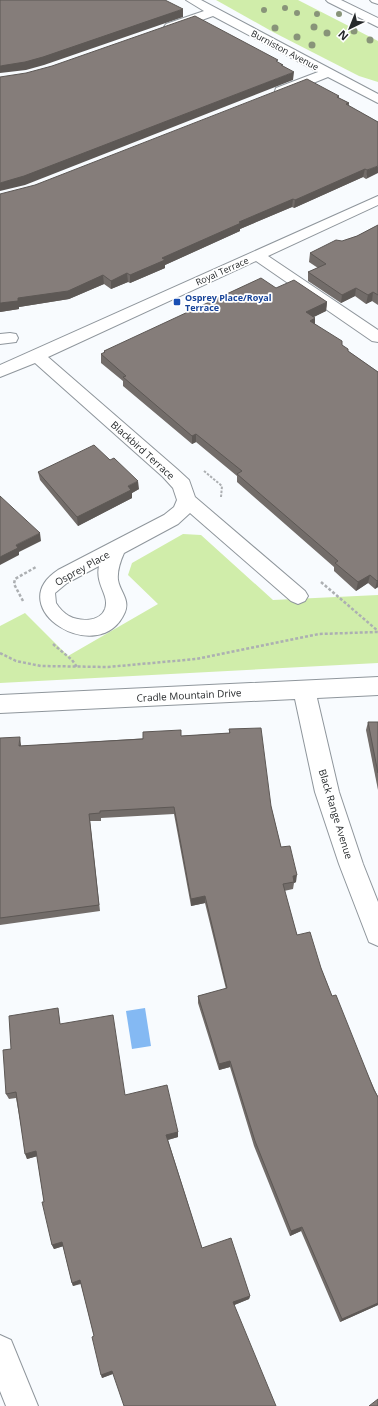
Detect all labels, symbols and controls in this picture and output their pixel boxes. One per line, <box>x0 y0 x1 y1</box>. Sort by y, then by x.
north arrow <box>330 8 370 48</box>
street label: Burniston Avenue <box>249 27 321 73</box>
text: N <box>334 27 351 44</box>
street label: Royal Terrace <box>193 254 251 288</box>
place label: Osprey Place/Royal Terrace <box>185 291 272 314</box>
marker: Osprey Place/Royal Terrace <box>172 297 182 307</box>
street label: Blackbird Terrace <box>108 418 178 483</box>
street label: Osprey Place <box>52 547 112 589</box>
street label: Cradle Mountain Drive <box>136 685 242 705</box>
street label: Black Range Avenue <box>316 767 356 861</box>

